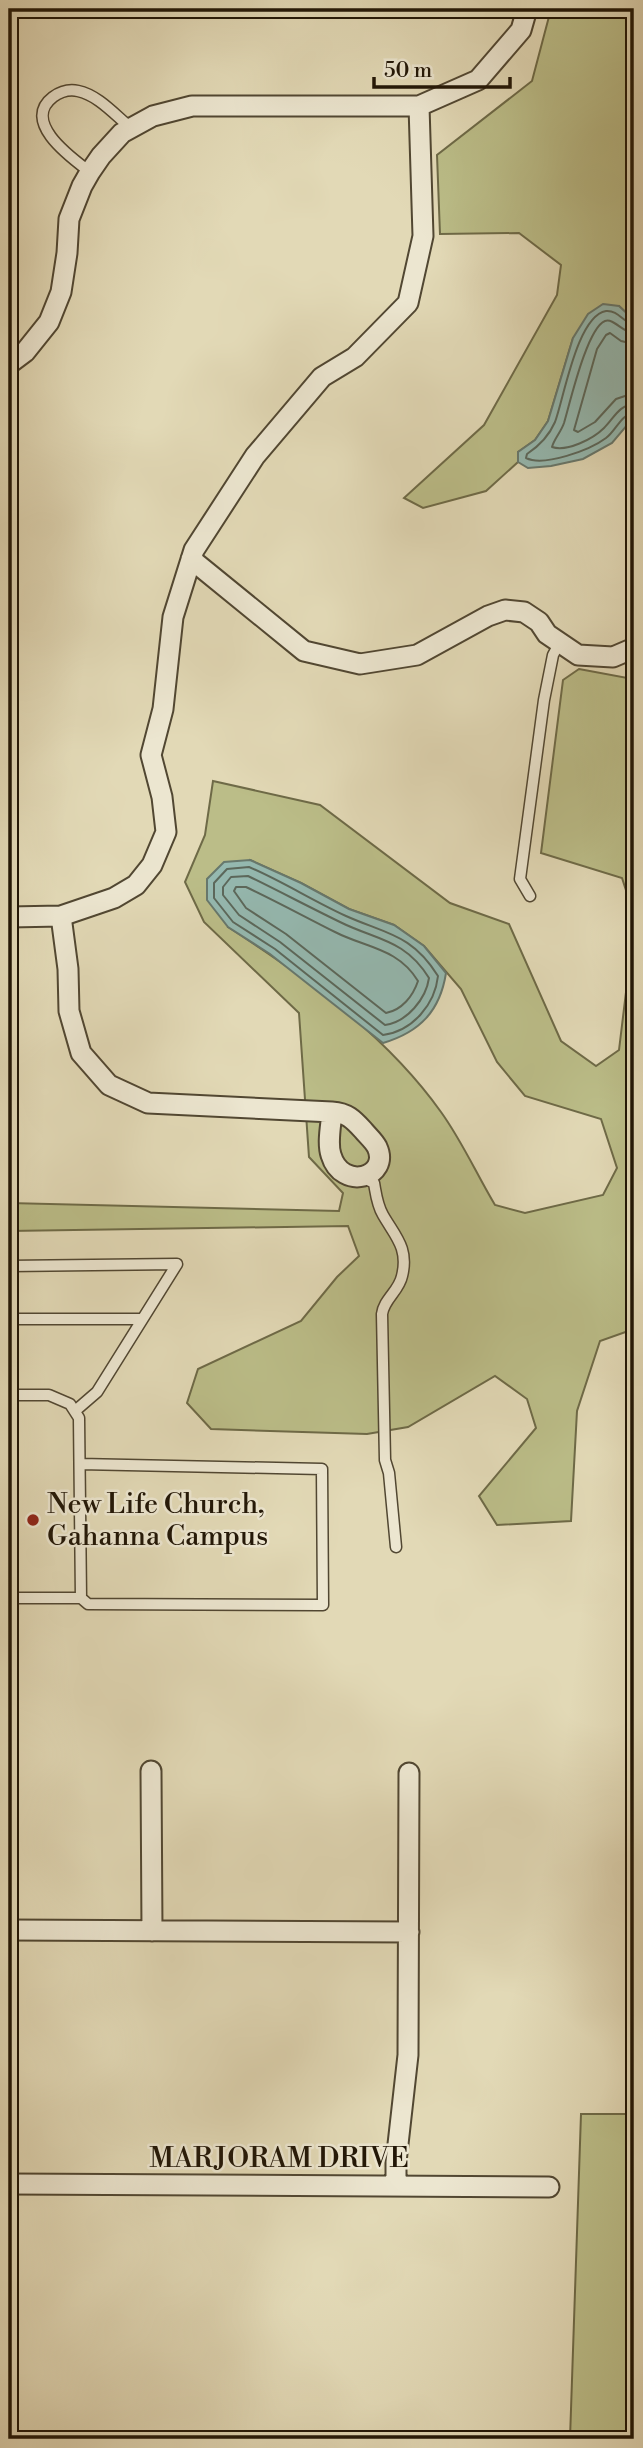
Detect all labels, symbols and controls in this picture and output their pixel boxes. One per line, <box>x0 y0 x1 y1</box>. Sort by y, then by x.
scale bar <box>374 46 510 90</box>
text: 50 m <box>384 58 432 84</box>
place label: New Life Church, Gahanna Campus <box>47 1487 268 1554</box>
marker: New Life Church, Gahanna Campus <box>25 1512 41 1528</box>
street label: MARJORAM DRIVE <box>149 2141 409 2176</box>

